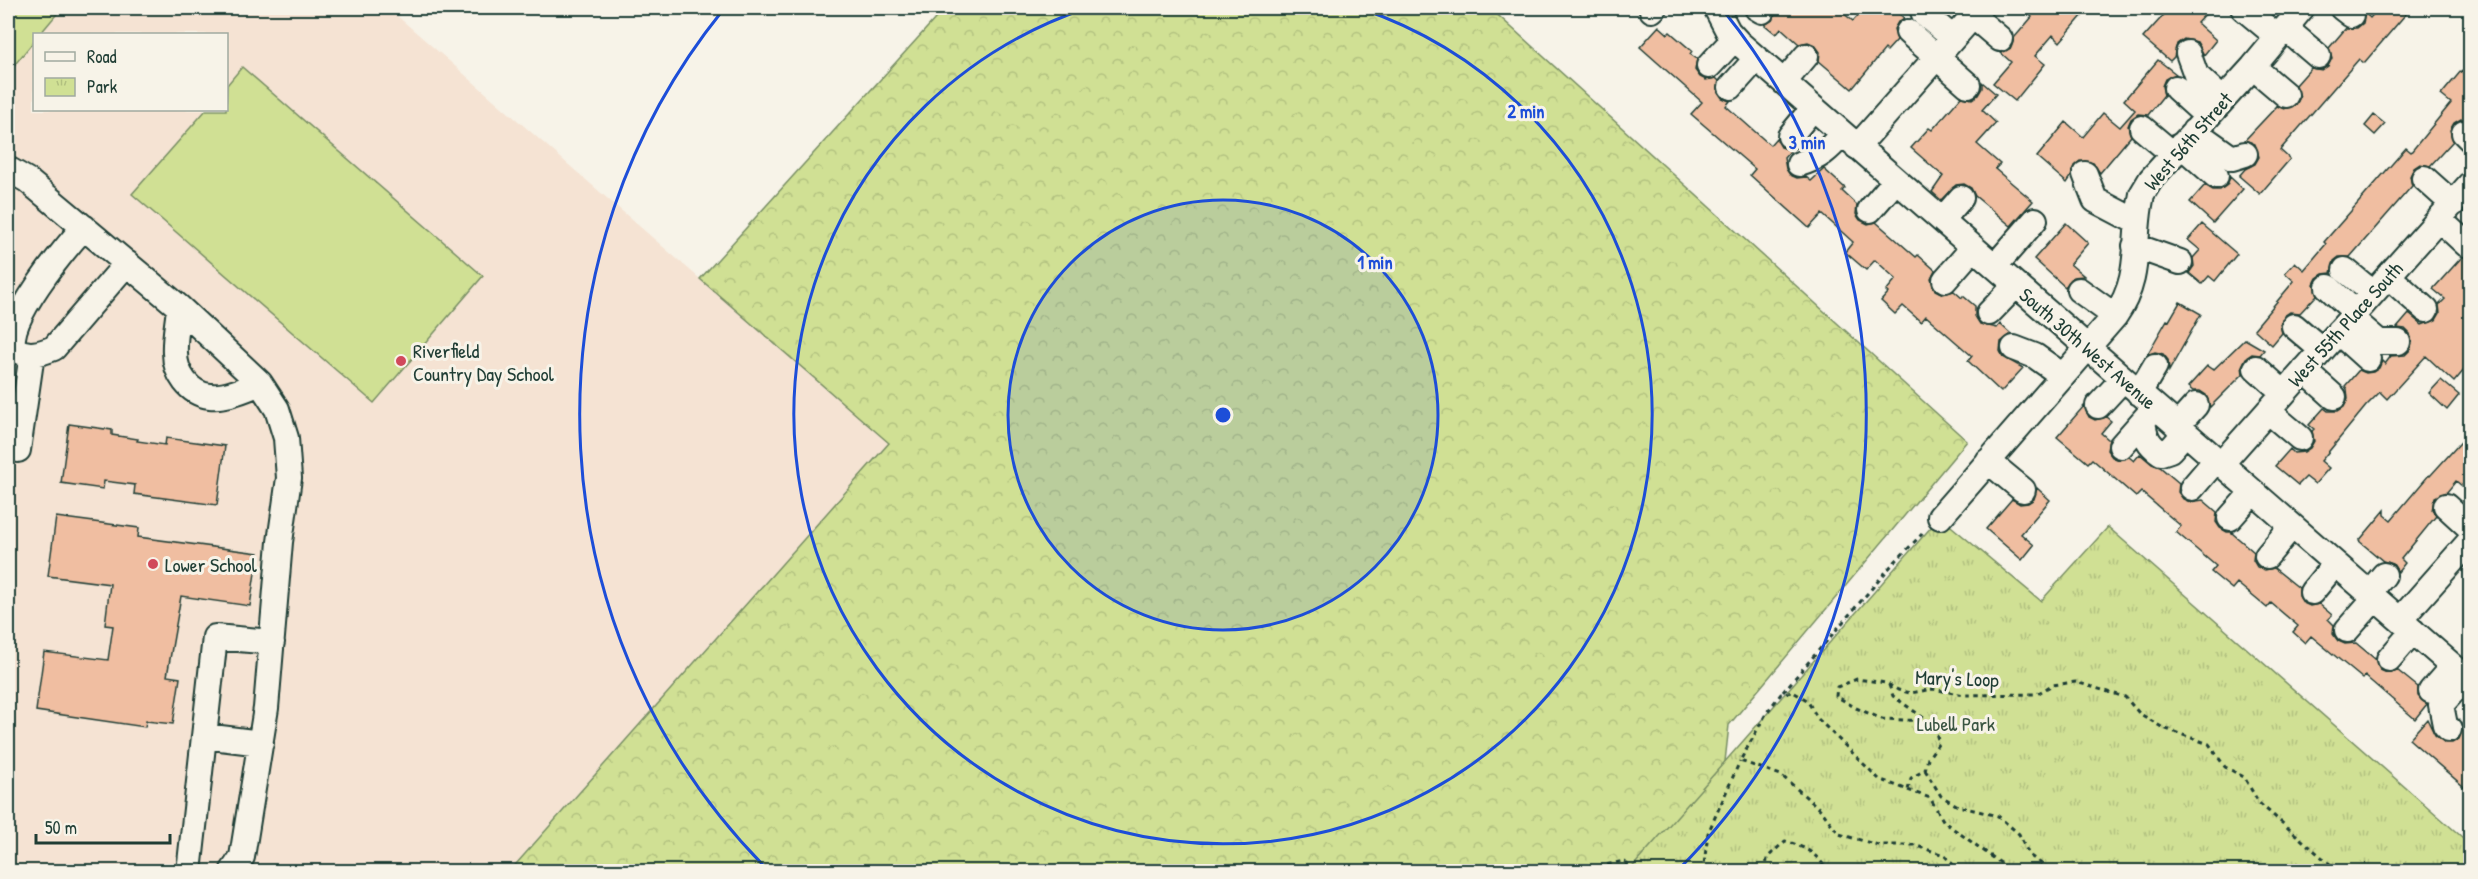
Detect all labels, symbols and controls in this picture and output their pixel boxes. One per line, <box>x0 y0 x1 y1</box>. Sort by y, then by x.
legend <box>33 33 228 111</box>
text: Road <box>87 44 117 69</box>
text: Park <box>87 74 118 99</box>
street label: West 56th Street <box>2138 85 2239 196</box>
text: 2 min <box>1508 99 1544 124</box>
text: 3 min <box>1789 130 1825 155</box>
text: 1 min <box>1357 250 1393 275</box>
street label: West 55th Place South <box>2281 256 2409 392</box>
street label: South 30th West Avenue <box>2014 281 2162 415</box>
place label: Riverfield Country Day School <box>413 337 555 387</box>
marker: Riverfield Country Day School <box>394 354 408 368</box>
centre of rings <box>1213 405 1233 425</box>
place label: Lower School <box>165 551 257 578</box>
marker: Lower School <box>146 557 160 571</box>
street label: Mary's Loop <box>1915 663 2000 693</box>
park label: Lubell Park <box>1917 710 1995 737</box>
scale bar <box>36 807 170 845</box>
text: 50 m <box>45 815 77 840</box>

